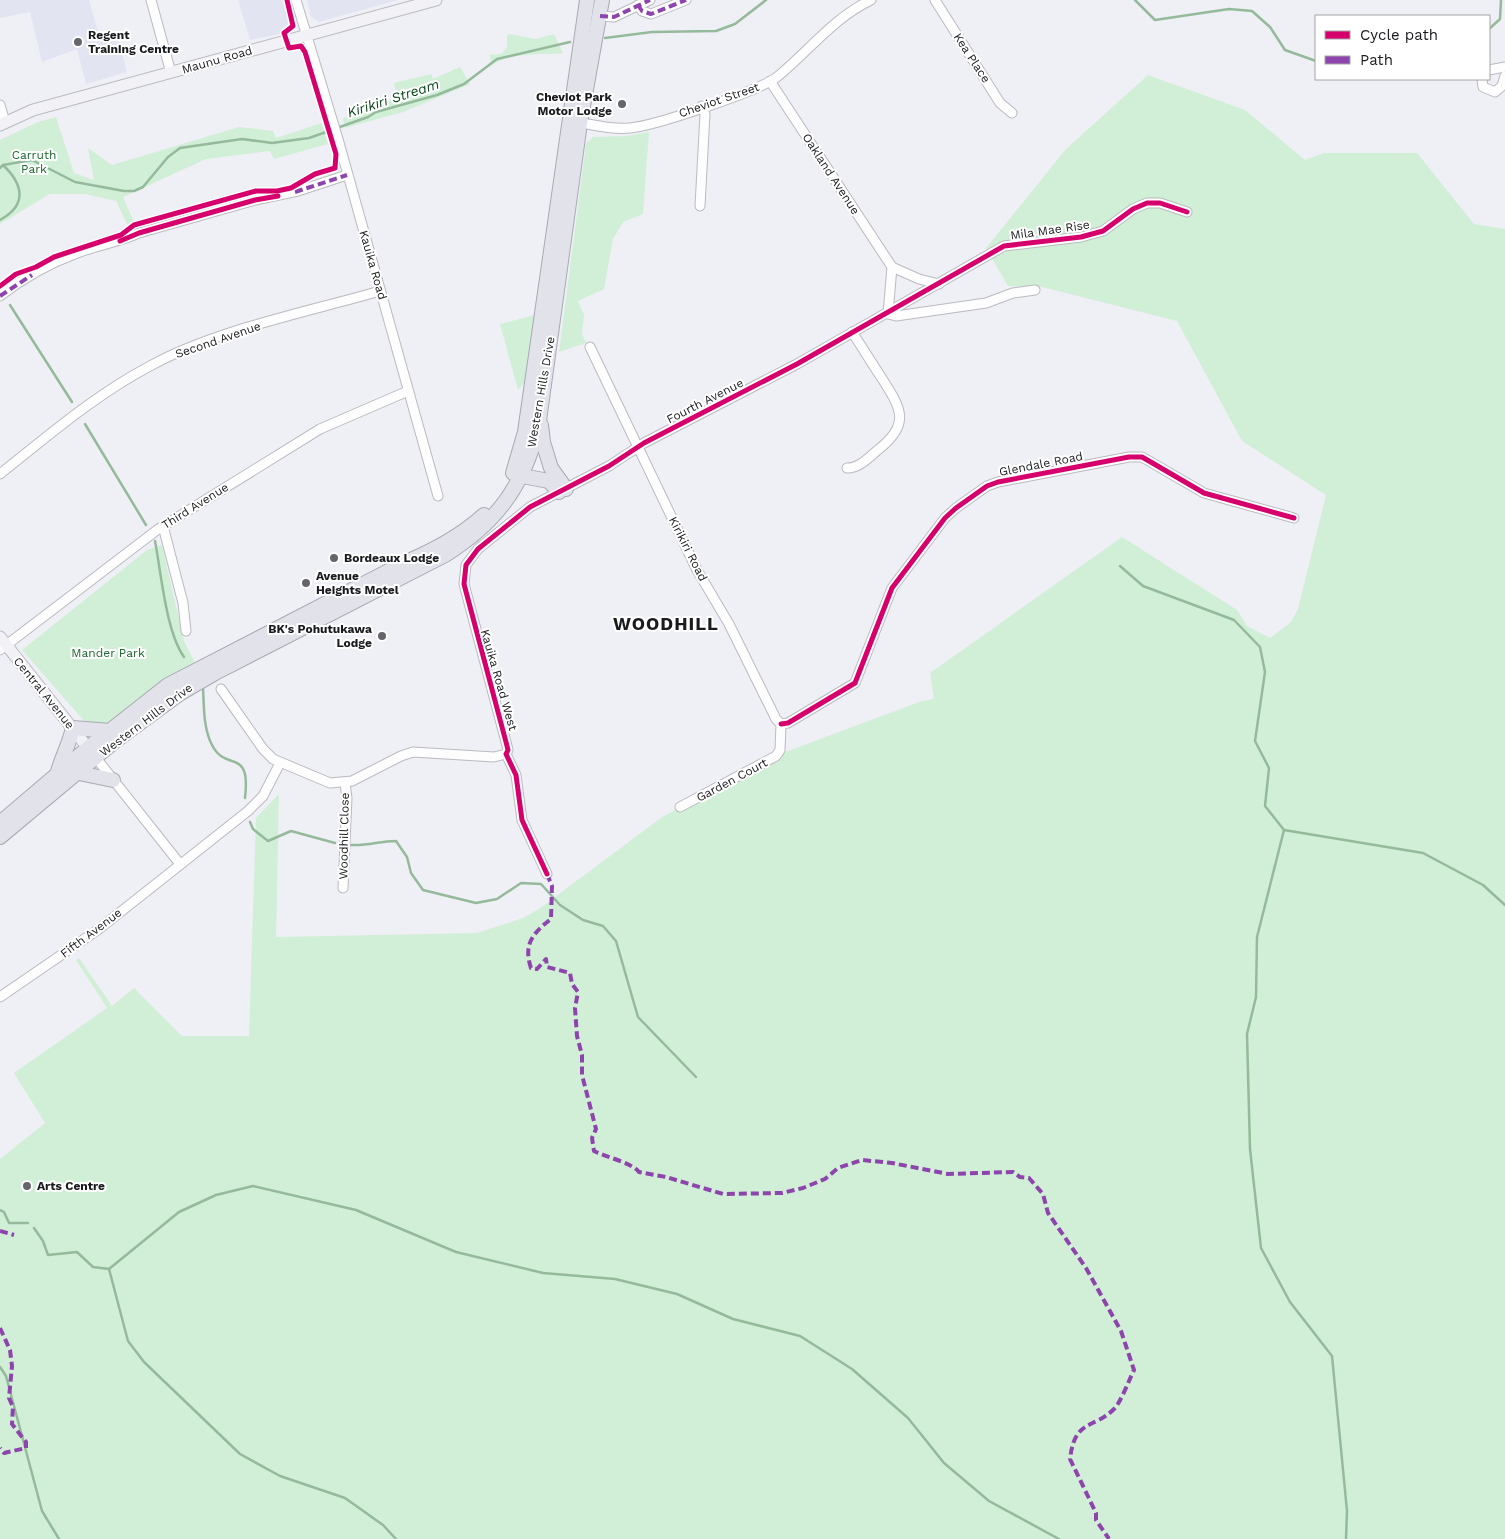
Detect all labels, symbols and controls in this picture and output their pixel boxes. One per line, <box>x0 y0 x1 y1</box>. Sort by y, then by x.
legend <box>1315 15 1490 80</box>
text: Cycle path <box>1360 26 1438 44</box>
place label: Regent Training Centre <box>88 28 179 56</box>
street label: Kea Place <box>951 31 993 85</box>
marker: Regent Training Centre <box>72 36 84 48</box>
street label: Maunu Road <box>180 43 254 77</box>
text: Path <box>1360 51 1393 69</box>
water label: Kirikiri Stream <box>345 76 441 120</box>
street label: Cheviot Street <box>677 80 761 120</box>
place label: Cheviot Park Motor Lodge <box>536 90 613 118</box>
marker: Cheviot Park Motor Lodge <box>616 98 628 110</box>
street label: Oakland Avenue <box>800 131 863 217</box>
park label: Carruth Park <box>12 148 56 176</box>
street label: Mila Mae Rise <box>1009 217 1091 243</box>
street label: Kauika Road <box>356 229 390 301</box>
street label: Second Avenue <box>173 319 263 361</box>
street label: Western Hills Drive <box>524 335 558 449</box>
street label: Fourth Avenue <box>664 376 746 426</box>
street label: Glendale Road <box>998 449 1084 479</box>
street label: Third Avenue <box>159 480 231 532</box>
street label: Kirikiri Road <box>666 514 710 584</box>
place label: Bordeaux Lodge <box>344 551 439 565</box>
marker: Bordeaux Lodge <box>328 552 340 564</box>
place label: Avenue Heights Motel <box>316 569 399 597</box>
marker: Avenue Heights Motel <box>300 577 312 589</box>
district label: WOODHILL <box>613 613 719 634</box>
place label: BK's Pohutukawa Lodge <box>268 622 372 650</box>
street label: Kauika Road West <box>478 628 520 732</box>
marker: BK's Pohutukawa Lodge <box>376 630 388 642</box>
park label: Mander Park <box>71 646 145 660</box>
street label: Central Avenue <box>11 654 77 732</box>
street label: Western Hills Drive <box>97 681 195 759</box>
street label: Garden Court <box>694 755 770 805</box>
street label: Woodhill Close <box>336 792 352 880</box>
street label: Fifth Avenue <box>58 905 124 961</box>
place label: Arts Centre <box>37 1179 105 1193</box>
marker: Arts Centre <box>21 1180 33 1192</box>

